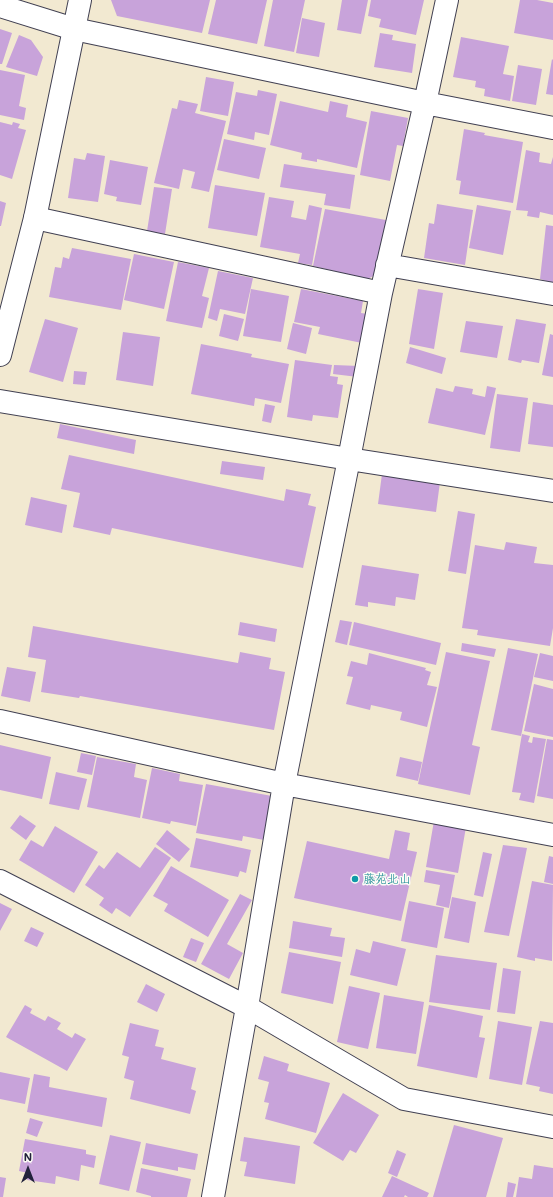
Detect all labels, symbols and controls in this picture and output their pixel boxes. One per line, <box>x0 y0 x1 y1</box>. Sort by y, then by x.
place label: 藤苑北山 <box>363 872 411 886</box>
marker: 藤苑北山 <box>350 874 360 884</box>
north arrow <box>8 1149 48 1189</box>
text: N <box>24 1149 32 1164</box>

